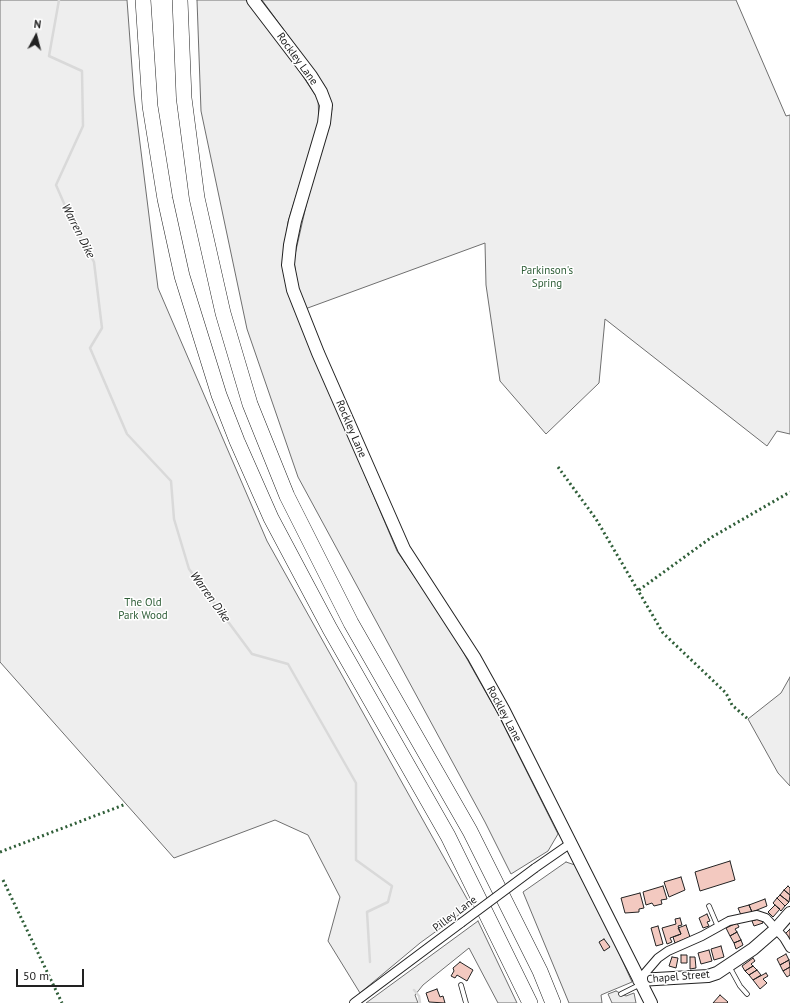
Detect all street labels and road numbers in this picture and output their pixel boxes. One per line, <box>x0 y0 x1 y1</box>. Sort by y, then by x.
street label: Rockley Lane <box>274 30 320 88</box>
street label: Rockley Lane <box>333 398 369 460</box>
street label: Rockley Lane <box>484 684 524 744</box>
street label: Pilley Lane <box>430 893 480 935</box>
street label: Chapel Street <box>646 968 710 986</box>

